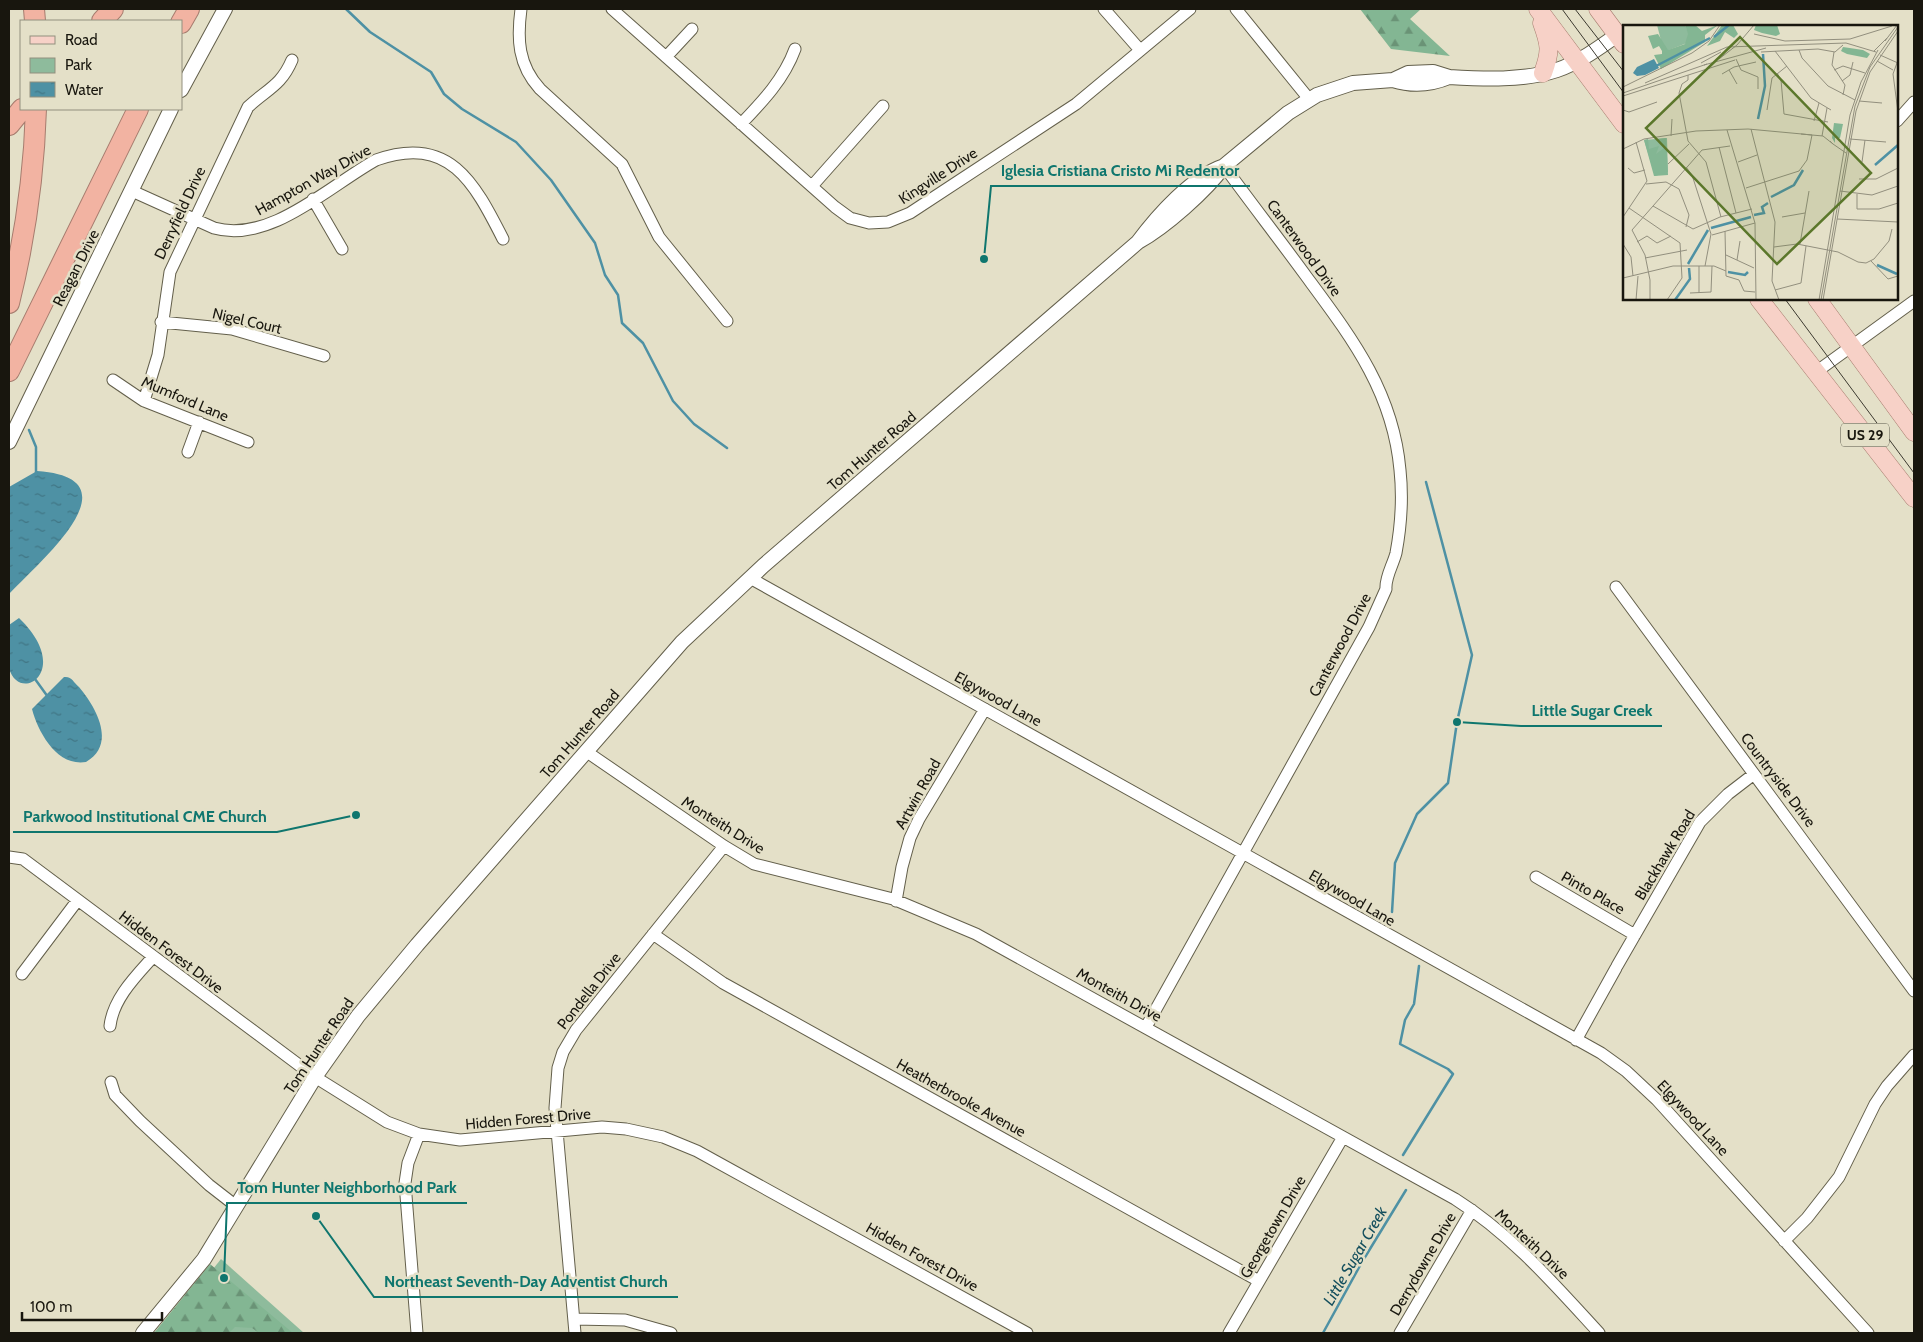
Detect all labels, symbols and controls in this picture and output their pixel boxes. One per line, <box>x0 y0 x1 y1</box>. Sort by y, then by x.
legend <box>20 20 182 110</box>
inset map <box>1623 25 1898 300</box>
text: Road <box>65 31 98 49</box>
text: Park <box>65 56 92 74</box>
text: Water <box>65 81 103 99</box>
street label: Hampton Way Drive <box>252 141 374 219</box>
street label: Kingville Drive <box>895 144 981 208</box>
callout: Iglesia Cristiana Cristo Mi Redentor <box>991 155 1250 186</box>
text: Iglesia Cristiana Cristo Mi Redentor <box>1001 161 1240 180</box>
street label: Derryfield Drive <box>151 164 209 262</box>
street label: Canterwood Drive <box>1263 196 1345 300</box>
street label: Reagan Drive <box>49 226 103 309</box>
street label: Nigel Court <box>211 304 283 338</box>
street label: Mumford Lane <box>139 373 232 426</box>
street label: Tom Hunter Road <box>824 408 920 494</box>
road number: US 29 <box>1841 424 1889 446</box>
street label: Canterwood Drive <box>1305 590 1375 700</box>
street label: Elgywood Lane <box>951 668 1045 730</box>
street label: Tom Hunter Road <box>537 686 623 782</box>
callout: Little Sugar Creek <box>1521 695 1662 726</box>
text: Little Sugar Creek <box>1532 701 1653 720</box>
street label: Countryside Drive <box>1737 729 1819 831</box>
street label: Artwin Road <box>891 756 945 832</box>
street label: Monteith Drive <box>678 792 768 858</box>
callout: Parkwood Institutional CME Church <box>13 801 277 832</box>
text: Parkwood Institutional CME Church <box>23 807 267 826</box>
street label: Blackhawk Road <box>1631 807 1699 903</box>
street label: Elgywood Lane <box>1306 866 1399 930</box>
street label: Pinto Place <box>1558 868 1628 918</box>
street label: Hidden Forest Drive <box>115 907 227 997</box>
street label: Pondella Drive <box>553 949 625 1033</box>
street label: Monteith Drive <box>1073 964 1165 1026</box>
street label: Tom Hunter Road <box>280 995 358 1097</box>
street label: Heatherbrooke Avenue <box>893 1055 1029 1141</box>
street label: Elgywood Lane <box>1653 1077 1733 1160</box>
street label: Hidden Forest Drive <box>465 1105 592 1133</box>
callout: Tom Hunter Neighborhood Park <box>227 1172 467 1203</box>
street label: Georgetown Drive <box>1236 1172 1310 1281</box>
text: Tom Hunter Neighborhood Park <box>237 1178 457 1197</box>
water label: Little Sugar Creek <box>1319 1202 1391 1309</box>
street label: Monteith Drive <box>1491 1205 1573 1283</box>
street label: Derrydowne Drive <box>1386 1209 1460 1319</box>
street label: Hidden Forest Drive <box>863 1219 982 1295</box>
callout: Northeast Seventh-Day Adventist Church <box>374 1266 678 1297</box>
text: Northeast Seventh-Day Adventist Church <box>384 1272 668 1291</box>
scale bar <box>22 1290 162 1322</box>
text: 100 m <box>30 1298 72 1316</box>

